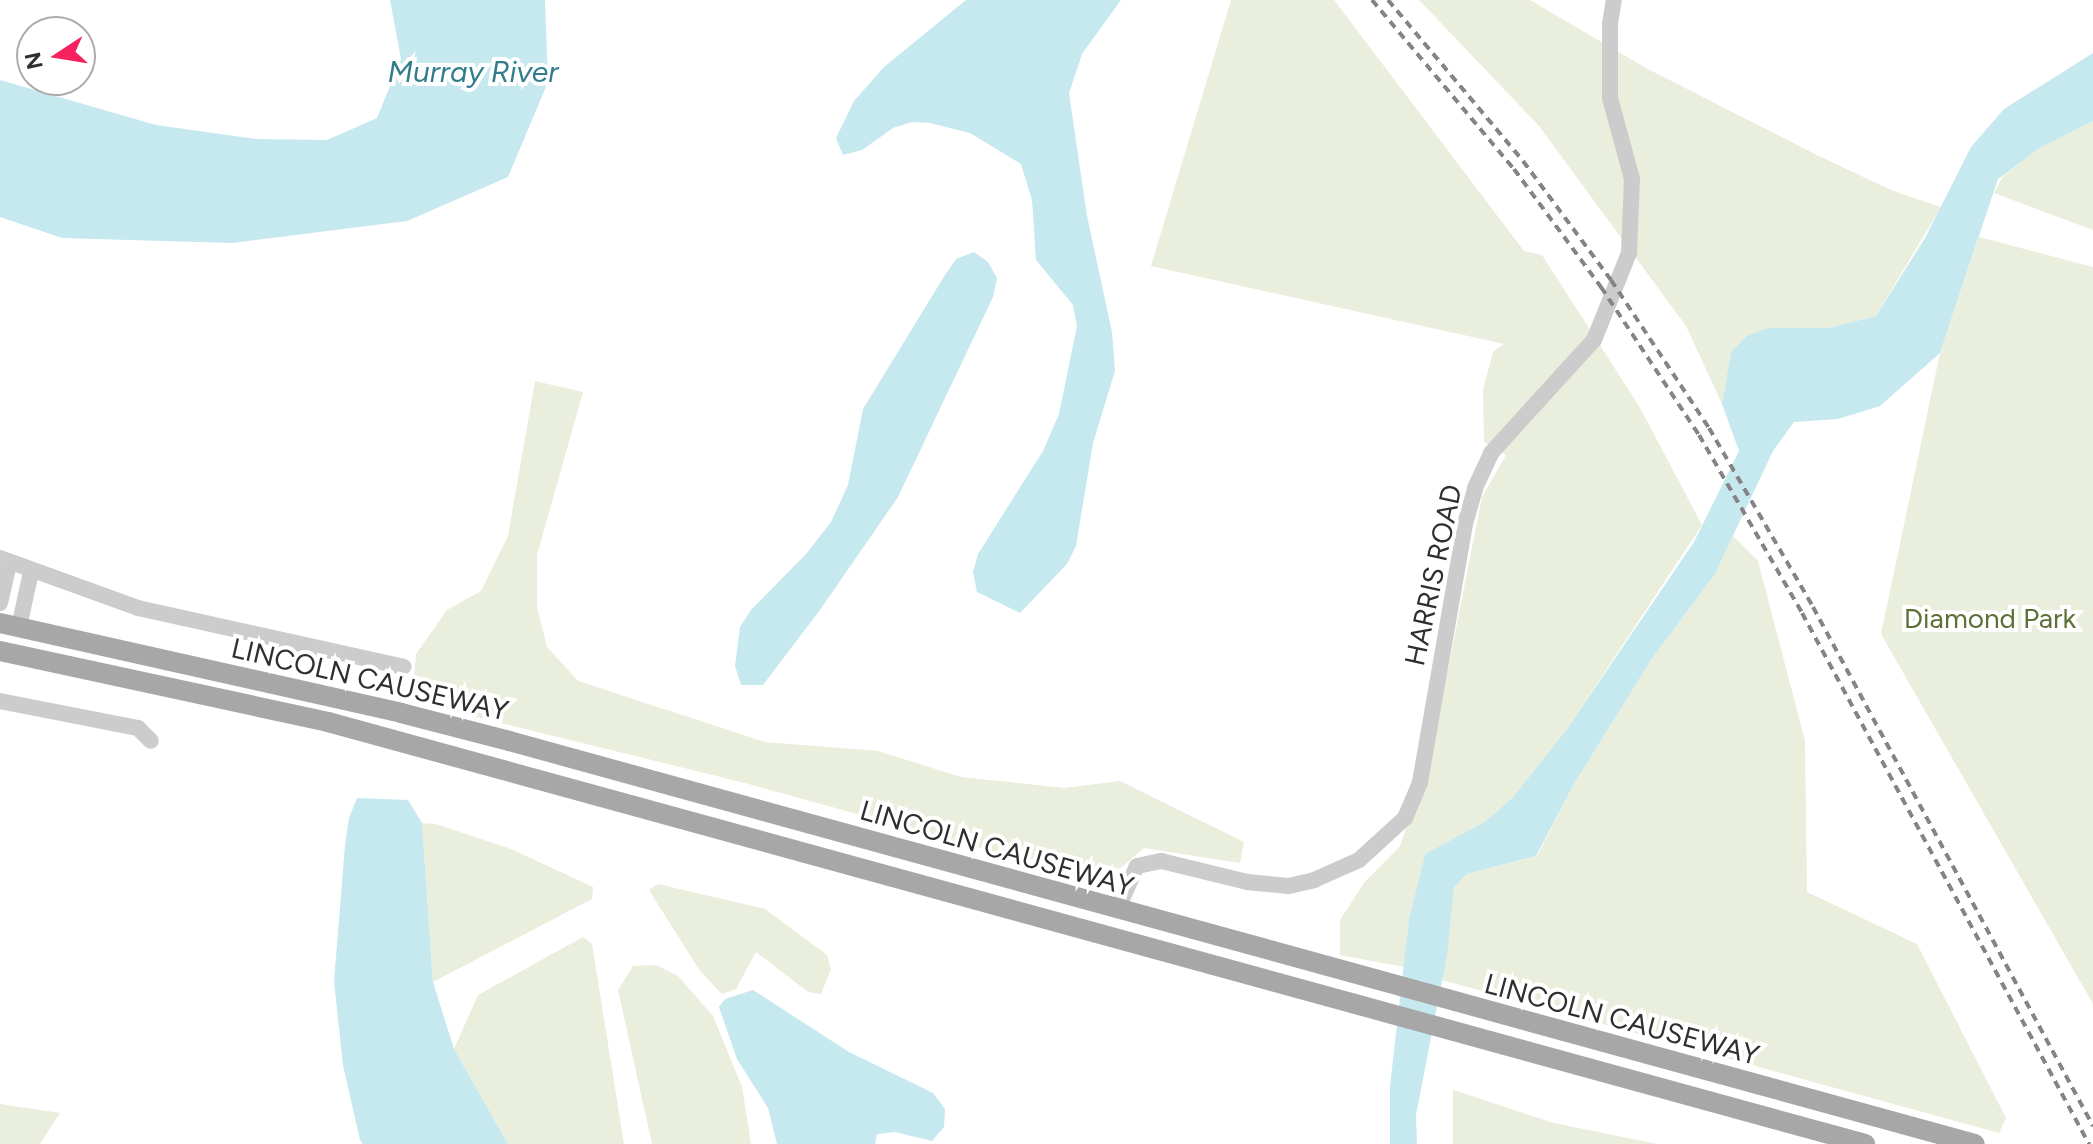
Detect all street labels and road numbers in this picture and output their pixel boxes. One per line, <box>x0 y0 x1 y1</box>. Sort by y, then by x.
street label: HARRIS ROAD <box>1397 481 1469 669</box>
street label: LINCOLN CAUSEWAY <box>228 631 512 727</box>
street label: LINCOLN CAUSEWAY <box>856 793 1138 903</box>
street label: LINCOLN CAUSEWAY <box>1481 966 1763 1072</box>

